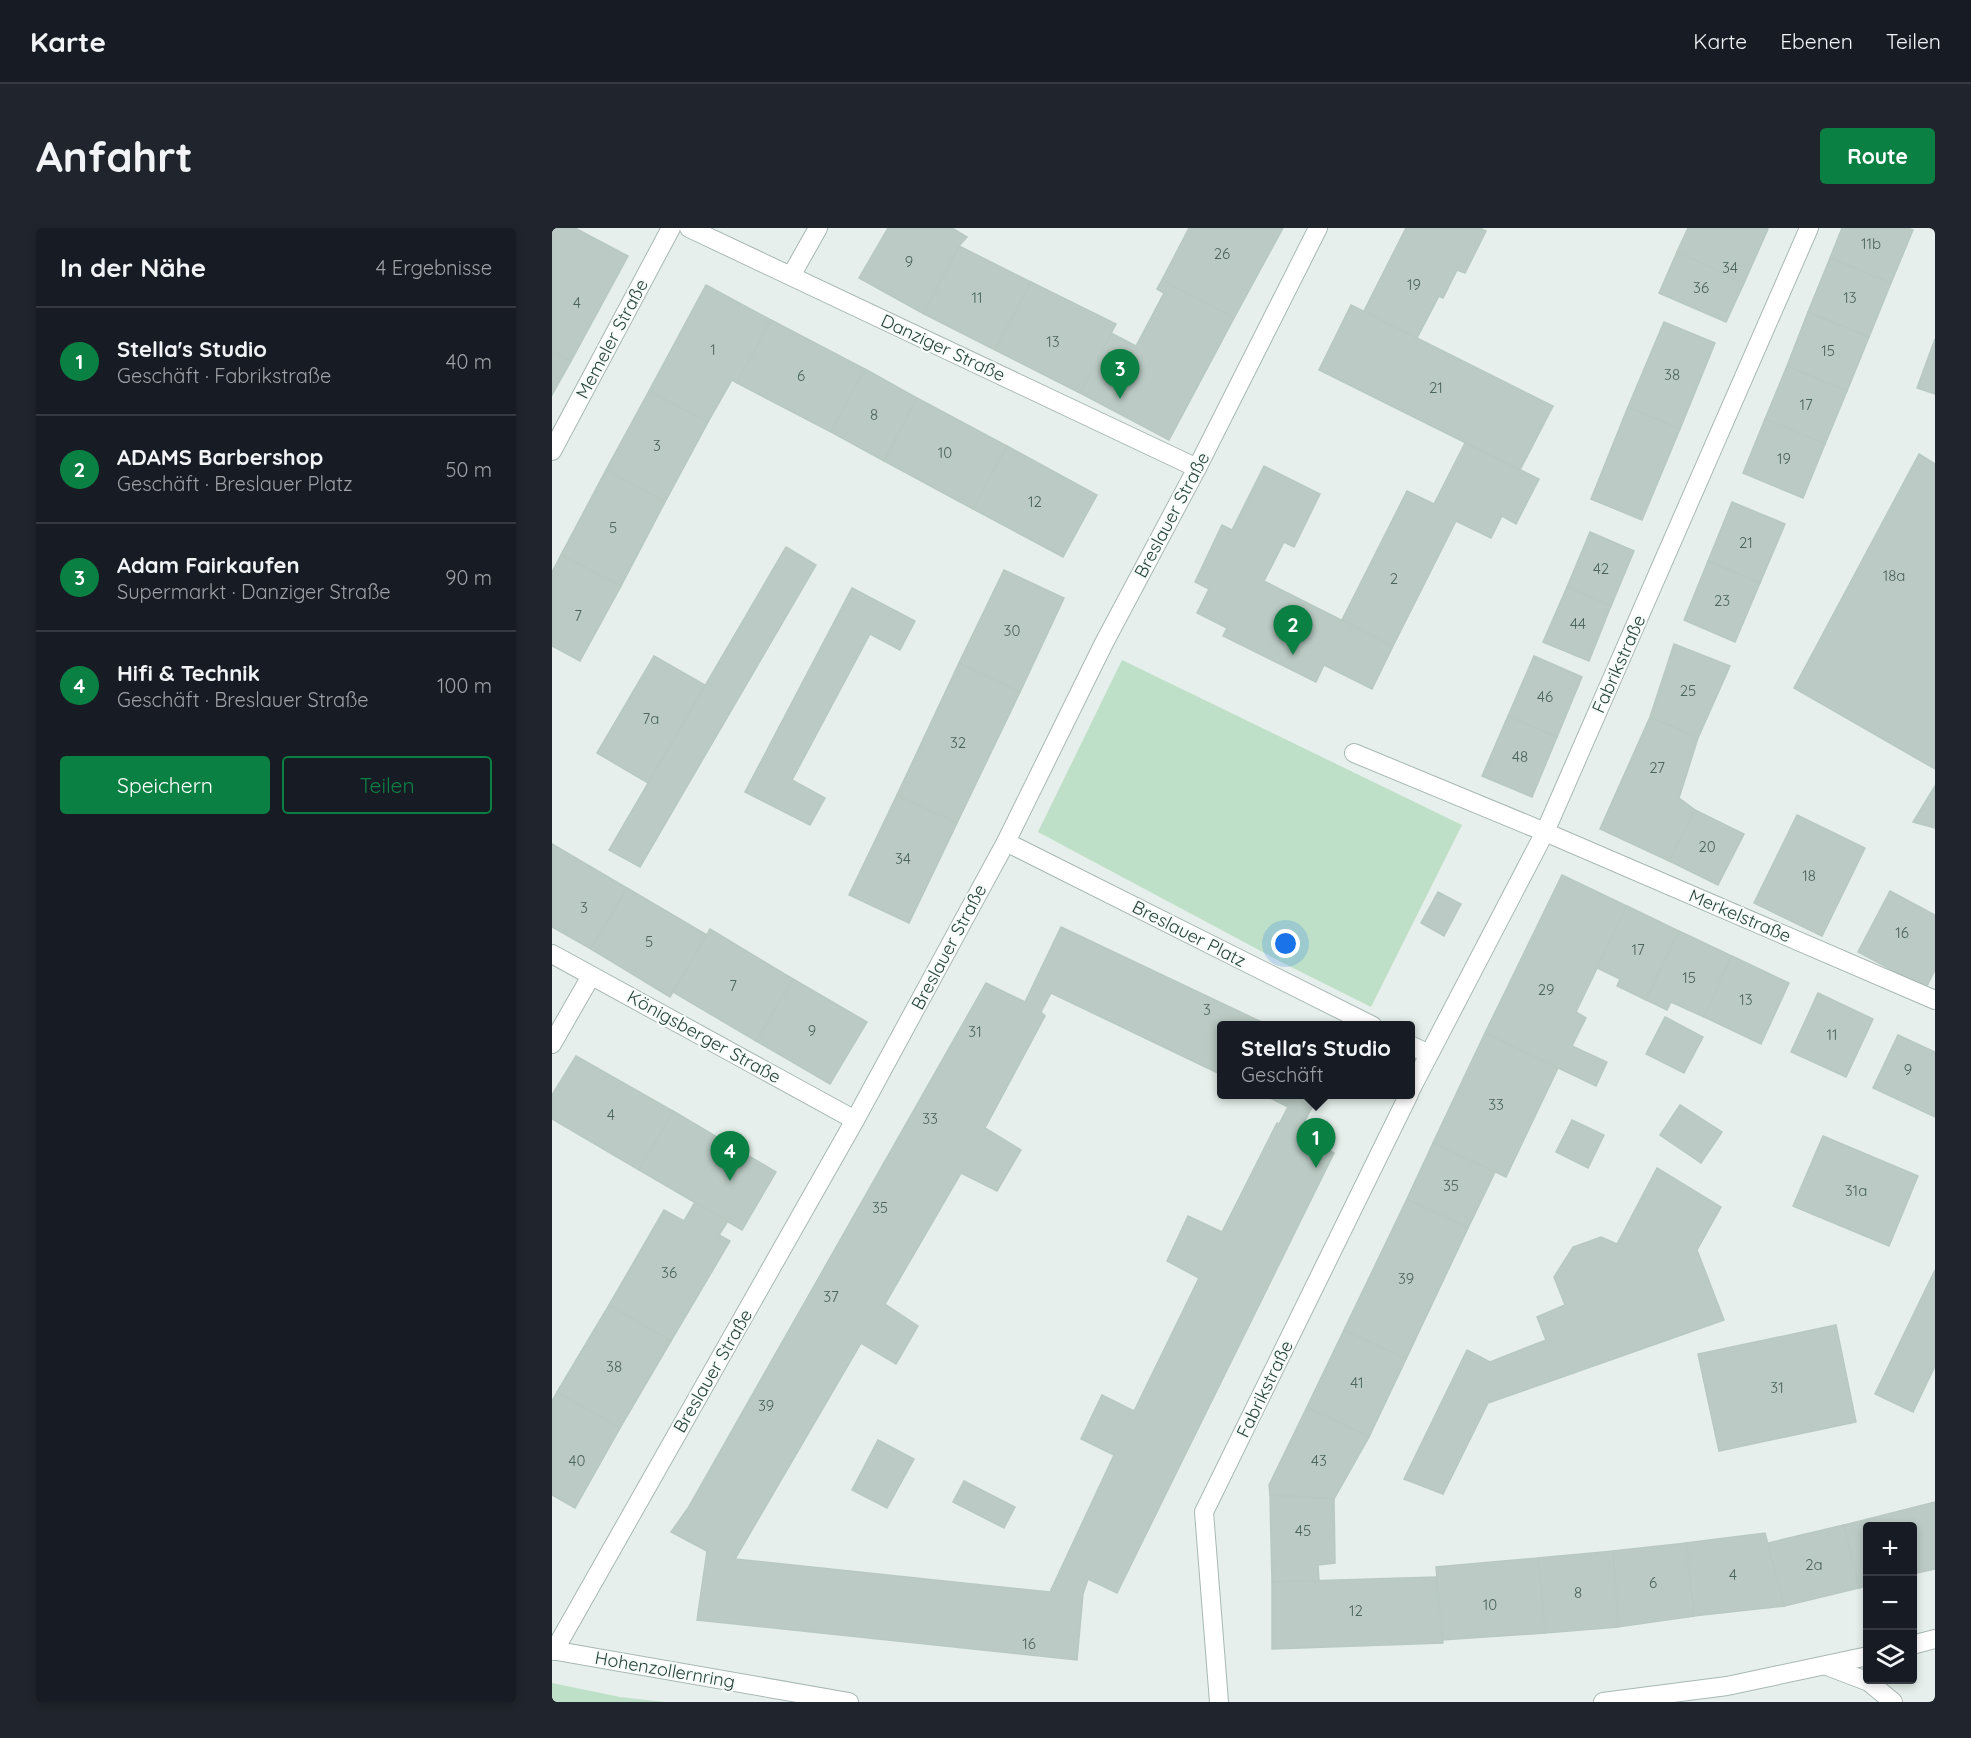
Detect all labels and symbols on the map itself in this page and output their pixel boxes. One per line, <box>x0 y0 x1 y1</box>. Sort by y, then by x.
house number: 11b <box>1861 234 1881 253</box>
house number: 26 <box>1214 244 1230 263</box>
house number: 9 <box>905 252 913 271</box>
house number: 34 <box>1722 258 1738 277</box>
street label: Memeler Straße <box>570 275 653 403</box>
house number: 19 <box>1407 275 1421 294</box>
house number: 36 <box>1693 278 1709 297</box>
house number: 11 <box>971 288 983 307</box>
house number: 13 <box>1843 288 1857 307</box>
house number: 4 <box>573 293 581 312</box>
street label: Danziger Straße <box>877 309 1009 386</box>
house number: 13 <box>1046 332 1060 351</box>
house number: 1 <box>710 340 716 359</box>
house number: 15 <box>1821 341 1835 360</box>
pin: 3 <box>1100 350 1140 399</box>
house number: 38 <box>1664 365 1680 384</box>
house number: 6 <box>797 366 805 385</box>
house number: 21 <box>1429 378 1443 397</box>
house number: 17 <box>1799 395 1813 414</box>
house number: 8 <box>870 405 878 424</box>
house number: 3 <box>653 436 661 455</box>
house number: 10 <box>938 443 952 462</box>
street label: Breslauer Straße <box>1129 448 1214 581</box>
house number: 19 <box>1777 449 1791 468</box>
house number: 12 <box>1028 492 1042 511</box>
house number: 5 <box>609 518 617 537</box>
house number: 21 <box>1739 533 1753 552</box>
house number: 42 <box>1593 559 1609 578</box>
house number: 18a <box>1883 566 1905 585</box>
house number: 2 <box>1390 569 1398 588</box>
house number: 23 <box>1714 591 1730 610</box>
house number: 7 <box>574 606 582 625</box>
pin: 2 <box>1274 606 1312 655</box>
street label: Fabrikstraße <box>1587 611 1650 717</box>
house number: 44 <box>1570 614 1586 633</box>
house number: 30 <box>1004 621 1020 640</box>
house number: 25 <box>1680 681 1696 700</box>
house number: 46 <box>1537 687 1553 706</box>
house number: 7a <box>643 709 659 728</box>
house number: 32 <box>950 733 966 752</box>
house number: 48 <box>1512 747 1528 766</box>
house number: 27 <box>1649 758 1665 777</box>
house number: 20 <box>1698 837 1716 856</box>
house number: 34 <box>895 849 911 868</box>
house number: 18 <box>1802 866 1816 885</box>
street label: Breslauer Straße <box>906 880 991 1013</box>
street label: Merkelstraße <box>1686 884 1795 947</box>
street label: Breslauer Platz <box>1129 895 1250 972</box>
house number: 3 <box>580 898 588 917</box>
house number: 16 <box>1895 923 1909 942</box>
your location <box>1271 929 1300 958</box>
house number: 5 <box>645 932 653 951</box>
house number: 17 <box>1631 940 1645 959</box>
house number: 15 <box>1682 968 1696 987</box>
house number: 7 <box>729 976 737 995</box>
house number: 29 <box>1538 980 1554 999</box>
street label: Königsberger Straße <box>623 985 785 1088</box>
house number: 13 <box>1739 990 1753 1009</box>
house number: 3 <box>1203 1000 1211 1019</box>
house number: 9 <box>808 1021 816 1040</box>
house number: 31 <box>968 1022 982 1041</box>
house number: 11 <box>1826 1025 1838 1044</box>
house number: 9 <box>1904 1060 1912 1079</box>
house number: 33 <box>1488 1095 1504 1114</box>
house number: 4 <box>607 1105 615 1124</box>
house number: 33 <box>922 1109 938 1128</box>
pin: 1 <box>1296 1118 1335 1168</box>
pin: 4 <box>710 1132 750 1181</box>
house number: 35 <box>1443 1176 1459 1195</box>
house number: 31a <box>1845 1181 1867 1200</box>
house number: 35 <box>872 1198 888 1217</box>
house number: 36 <box>661 1263 677 1282</box>
house number: 39 <box>1398 1269 1414 1288</box>
house number: 37 <box>823 1287 839 1306</box>
street label: Breslauer Straße <box>668 1305 757 1437</box>
street label: Fabrikstraße <box>1231 1336 1298 1441</box>
house number: 38 <box>606 1357 622 1376</box>
house number: 41 <box>1350 1373 1364 1392</box>
house number: 31 <box>1770 1378 1784 1397</box>
house number: 39 <box>758 1396 774 1415</box>
house number: 40 <box>569 1451 585 1470</box>
house number: 43 <box>1311 1451 1327 1470</box>
house number: 45 <box>1295 1521 1311 1540</box>
house number: 2a <box>1805 1555 1823 1574</box>
house number: 4 <box>1729 1565 1737 1584</box>
house number: 6 <box>1649 1573 1657 1592</box>
house number: 8 <box>1574 1583 1582 1602</box>
house number: 10 <box>1483 1595 1497 1614</box>
house number: 12 <box>1349 1601 1363 1620</box>
house number: 16 <box>1022 1634 1036 1653</box>
street label: Hohenzollernring <box>593 1646 737 1693</box>

